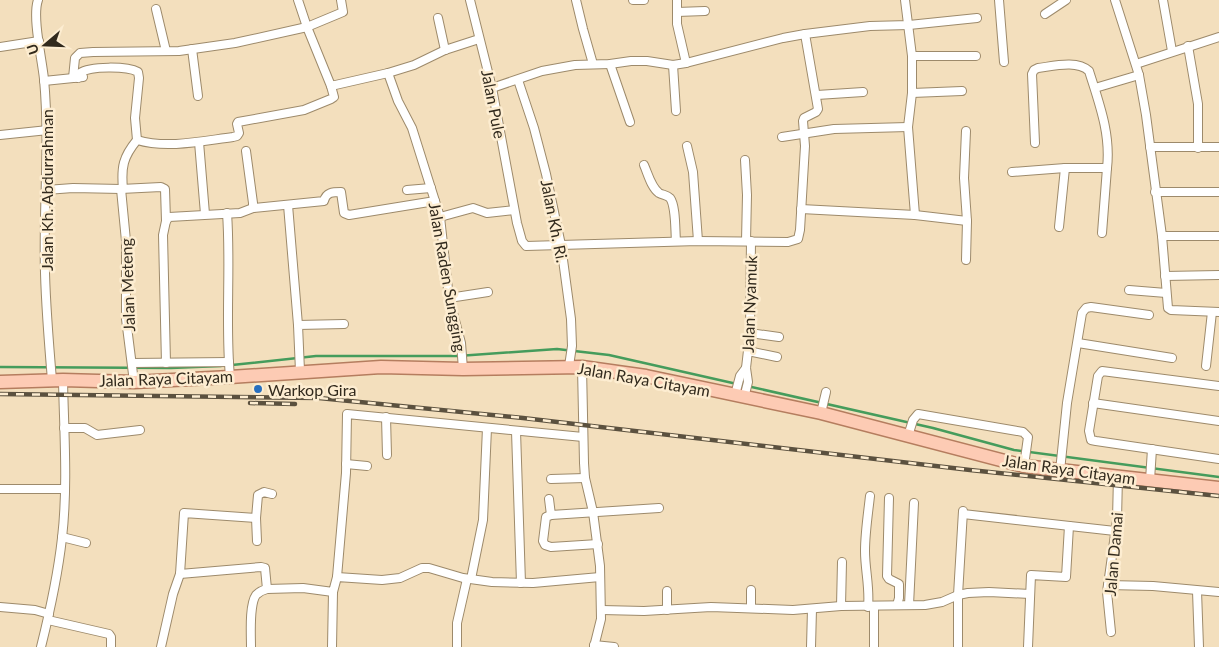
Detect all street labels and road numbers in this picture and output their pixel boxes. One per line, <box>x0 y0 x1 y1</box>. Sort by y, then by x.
street label: Jalan Pule <box>478 68 510 140</box>
street label: Jalan Kh. Abdurrahman <box>37 109 56 271</box>
street label: Jalan Kh. Ri. <box>538 178 572 264</box>
street label: Jalan Raden Sungging <box>425 201 471 353</box>
street label: Jalan Meteng <box>116 238 138 332</box>
street label: Jalan Nyamuk <box>738 254 760 353</box>
street label: Jalan Raya Citayam <box>576 358 712 400</box>
street label: Jalan Raya Citayam <box>99 366 233 390</box>
street label: Jalan Raya Citayam <box>1001 450 1137 488</box>
street label: Jalan Damai <box>1100 511 1126 597</box>

